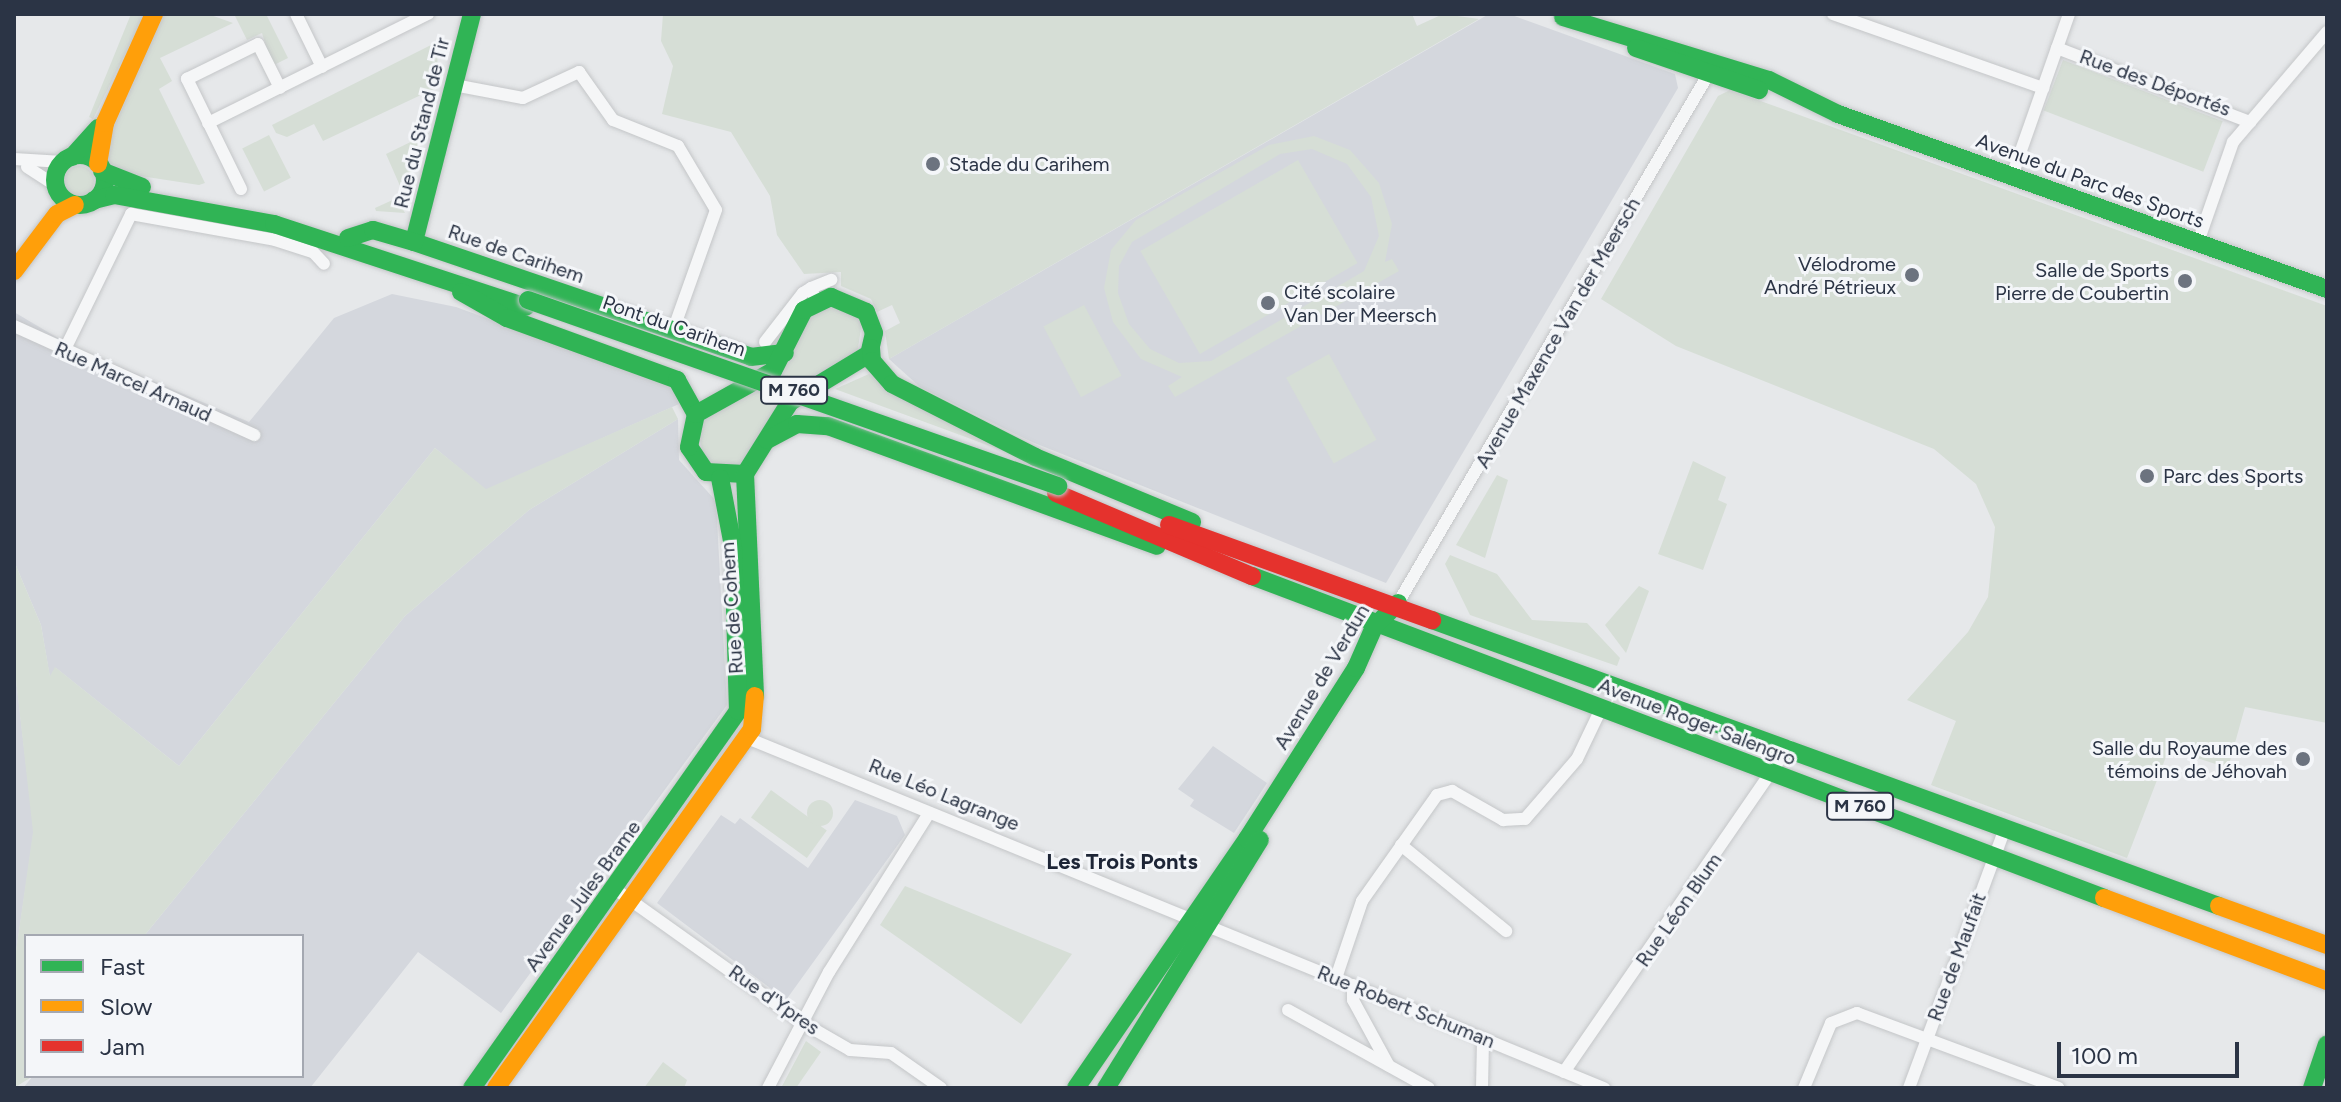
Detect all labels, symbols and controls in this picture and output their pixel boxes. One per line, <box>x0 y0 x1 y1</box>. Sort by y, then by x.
street label: Rue du Stand de Tir <box>389 35 455 211</box>
street label: Rue des Déportés <box>2076 45 2234 121</box>
street label: Avenue du Parc des Sports <box>1973 129 2207 233</box>
place label: Stade du Carihem <box>949 152 1110 176</box>
marker: Stade du Carihem <box>924 155 942 173</box>
street label: Avenue Maxence Van der Meersch <box>1471 193 1645 473</box>
street label: Rue de Carihem <box>445 219 587 289</box>
place label: Vélodrome André Pétrieux <box>1764 252 1896 299</box>
place label: Salle de Sports Pierre de Coubertin <box>1995 258 2169 305</box>
marker: Vélodrome André Pétrieux <box>1903 266 1921 284</box>
marker: Salle de Sports Pierre de Coubertin <box>2176 272 2194 290</box>
place label: Cité scolaire Van Der Meersch <box>1284 280 1437 327</box>
street label: Pont du Carihem <box>599 290 749 362</box>
marker: Cité scolaire Van Der Meersch <box>1259 294 1277 312</box>
street label: Rue Marcel Arnaud <box>51 337 215 427</box>
road number: M 760 <box>760 376 828 404</box>
place label: Parc des Sports <box>2163 464 2303 488</box>
marker: Parc des Sports <box>2138 467 2156 485</box>
street label: Rue de Cohem <box>715 541 749 675</box>
street label: Avenue de Verdun <box>1269 600 1375 754</box>
street label: Avenue Roger Salengro <box>1595 673 1799 771</box>
place label: Salle du Royaume des témoins de Jéhovah <box>2092 736 2287 783</box>
marker: Salle du Royaume des témoins de Jéhovah <box>2294 750 2312 768</box>
street label: Rue Léo Lagrange <box>865 754 1023 836</box>
road number: M 760 <box>1826 792 1894 820</box>
street label: Avenue Jules Brame <box>520 816 646 976</box>
street label: Rue Léon Blum <box>1631 848 1727 972</box>
district label: Les Trois Ponts <box>1046 849 1198 875</box>
street label: Rue de Maufait <box>1923 889 1991 1025</box>
legend <box>24 934 304 1078</box>
text: Fast <box>100 952 145 981</box>
street label: Rue d'Ypres <box>724 960 824 1040</box>
street label: Rue Robert Schuman <box>1314 960 1498 1054</box>
text: Slow <box>100 992 152 1021</box>
scale bar <box>2061 1026 2243 1076</box>
text: Jam <box>100 1032 145 1061</box>
text: 100 m <box>2071 1041 2138 1070</box>

